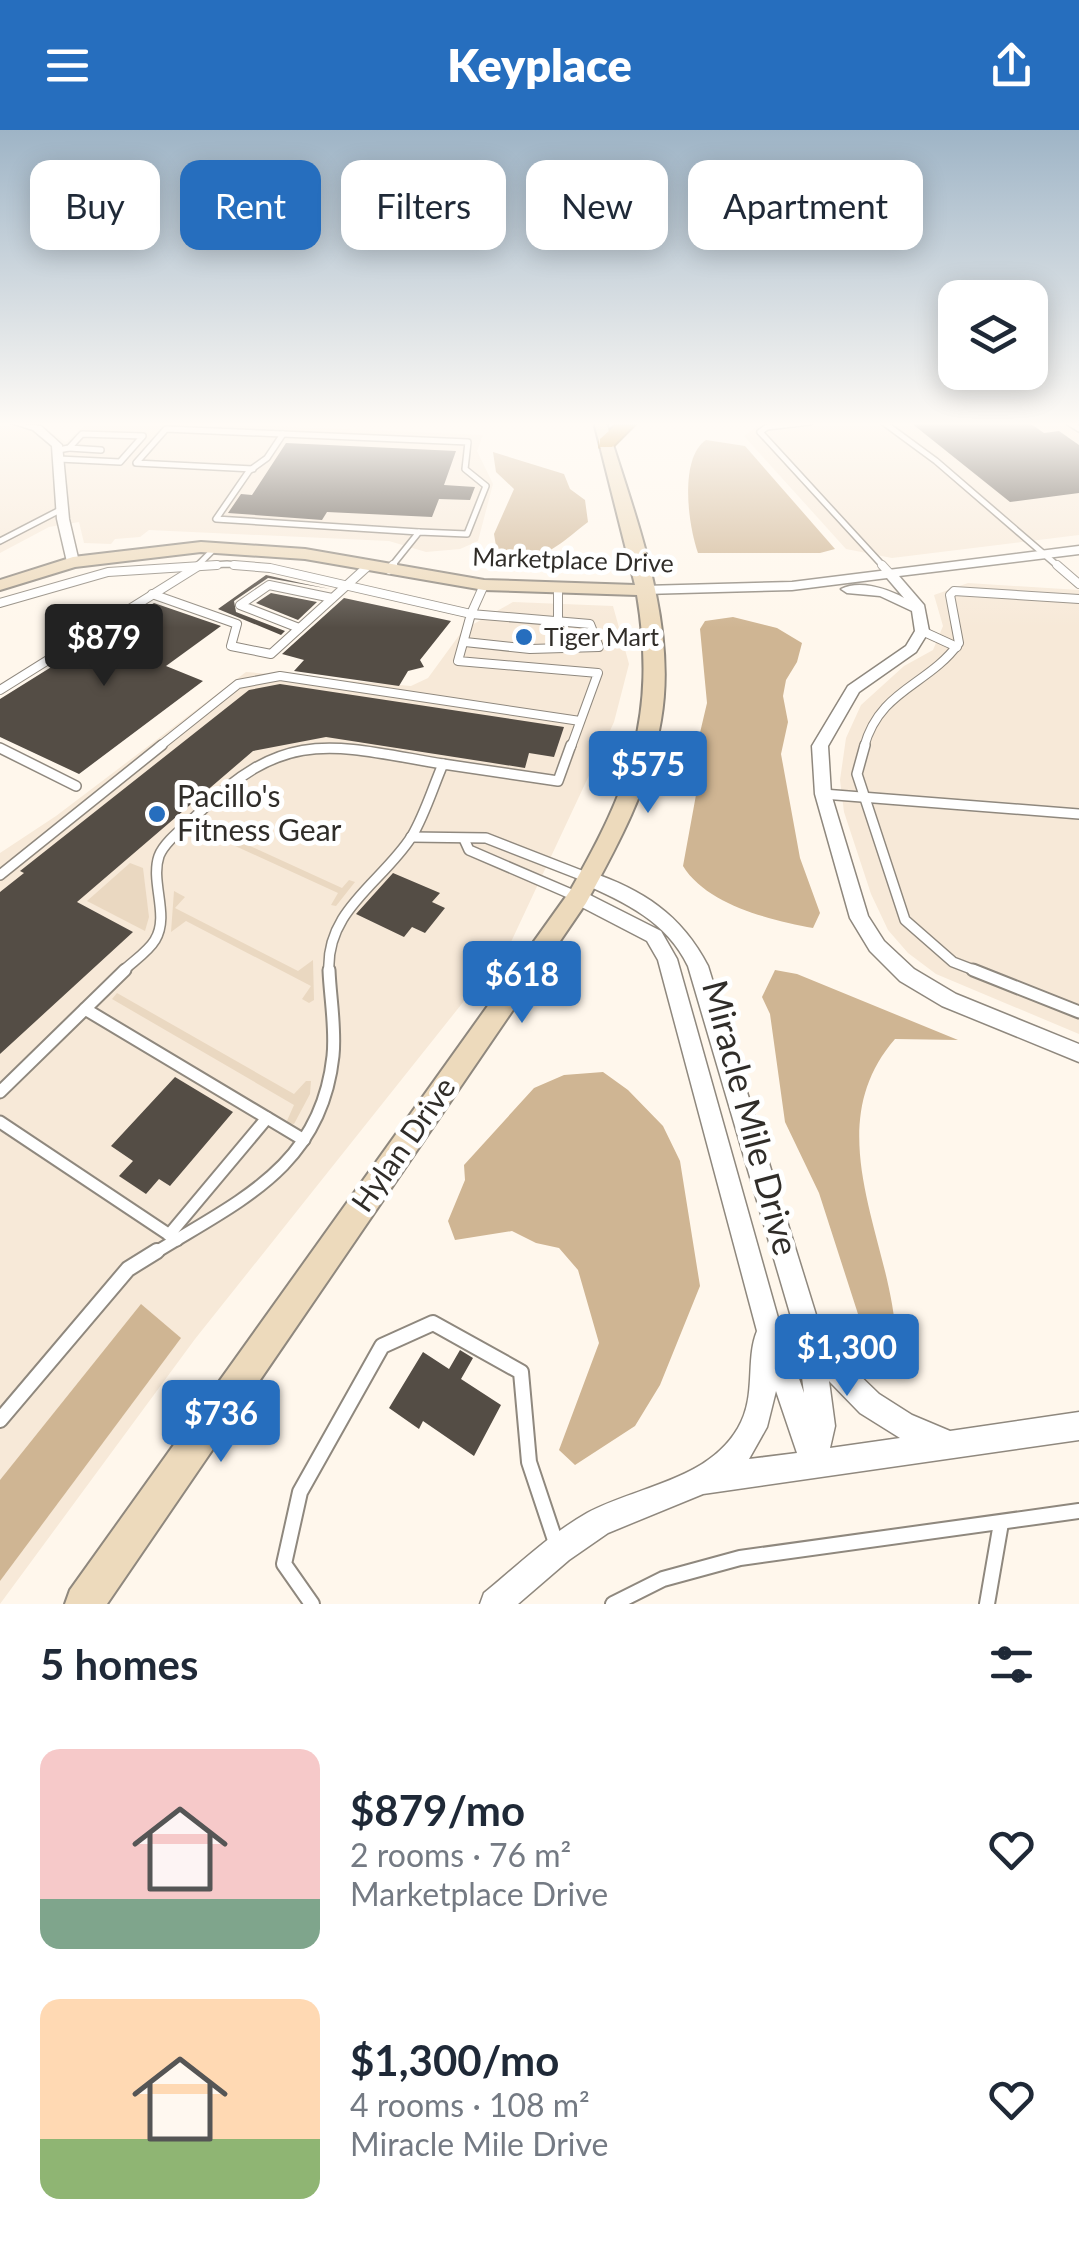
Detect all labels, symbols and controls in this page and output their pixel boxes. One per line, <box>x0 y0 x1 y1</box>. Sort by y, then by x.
icon: menu <box>40 38 95 93</box>
text: Keyplace <box>447 38 632 92</box>
icon: share <box>984 38 1039 93</box>
chip: Buy <box>30 160 160 250</box>
chip: Rent <box>180 160 321 250</box>
chip: Filters <box>341 160 506 250</box>
chip: New <box>526 160 668 250</box>
chip: Apartment <box>688 160 923 250</box>
map controls <box>938 280 1048 390</box>
button: layers <box>938 280 1048 390</box>
street label: Marketplace Drive <box>472 540 674 578</box>
pin: $879 <box>45 604 163 689</box>
text: $879 <box>67 617 141 656</box>
place label: Tiger Mart <box>544 621 659 651</box>
marker: Tiger Mart <box>513 626 535 648</box>
pin: $575 <box>589 731 707 816</box>
text: $575 <box>611 744 685 783</box>
place label: Pacillo's Fitness Gear <box>177 777 342 847</box>
marker: Pacillo's Fitness Gear <box>146 803 168 825</box>
pin: $618 <box>463 941 581 1026</box>
text: $618 <box>485 954 559 993</box>
street label: Miracle Mile Drive <box>695 976 809 1259</box>
street label: Hylan Drive <box>343 1070 462 1218</box>
pin: $1,300 <box>766 1314 928 1399</box>
text: $1,300 <box>797 1327 897 1366</box>
pin: $736 <box>162 1380 280 1465</box>
text: $736 <box>184 1393 258 1432</box>
icon: filters <box>984 1637 1039 1692</box>
text: 5 homes <box>40 1639 198 1689</box>
text: $879/mo <box>350 1785 525 1835</box>
icon: home <box>120 1789 240 1909</box>
icon: heart <box>984 1822 1039 1877</box>
text: 2 rooms · 76 m² <box>350 1835 571 1874</box>
text: Marketplace Drive <box>350 1874 608 1913</box>
text: $1,300/mo <box>350 2035 559 2085</box>
icon: home <box>120 2039 240 2159</box>
icon: heart <box>984 2072 1039 2127</box>
text: 4 rooms · 108 m² <box>350 2085 590 2124</box>
text: Miracle Mile Drive <box>350 2124 608 2163</box>

